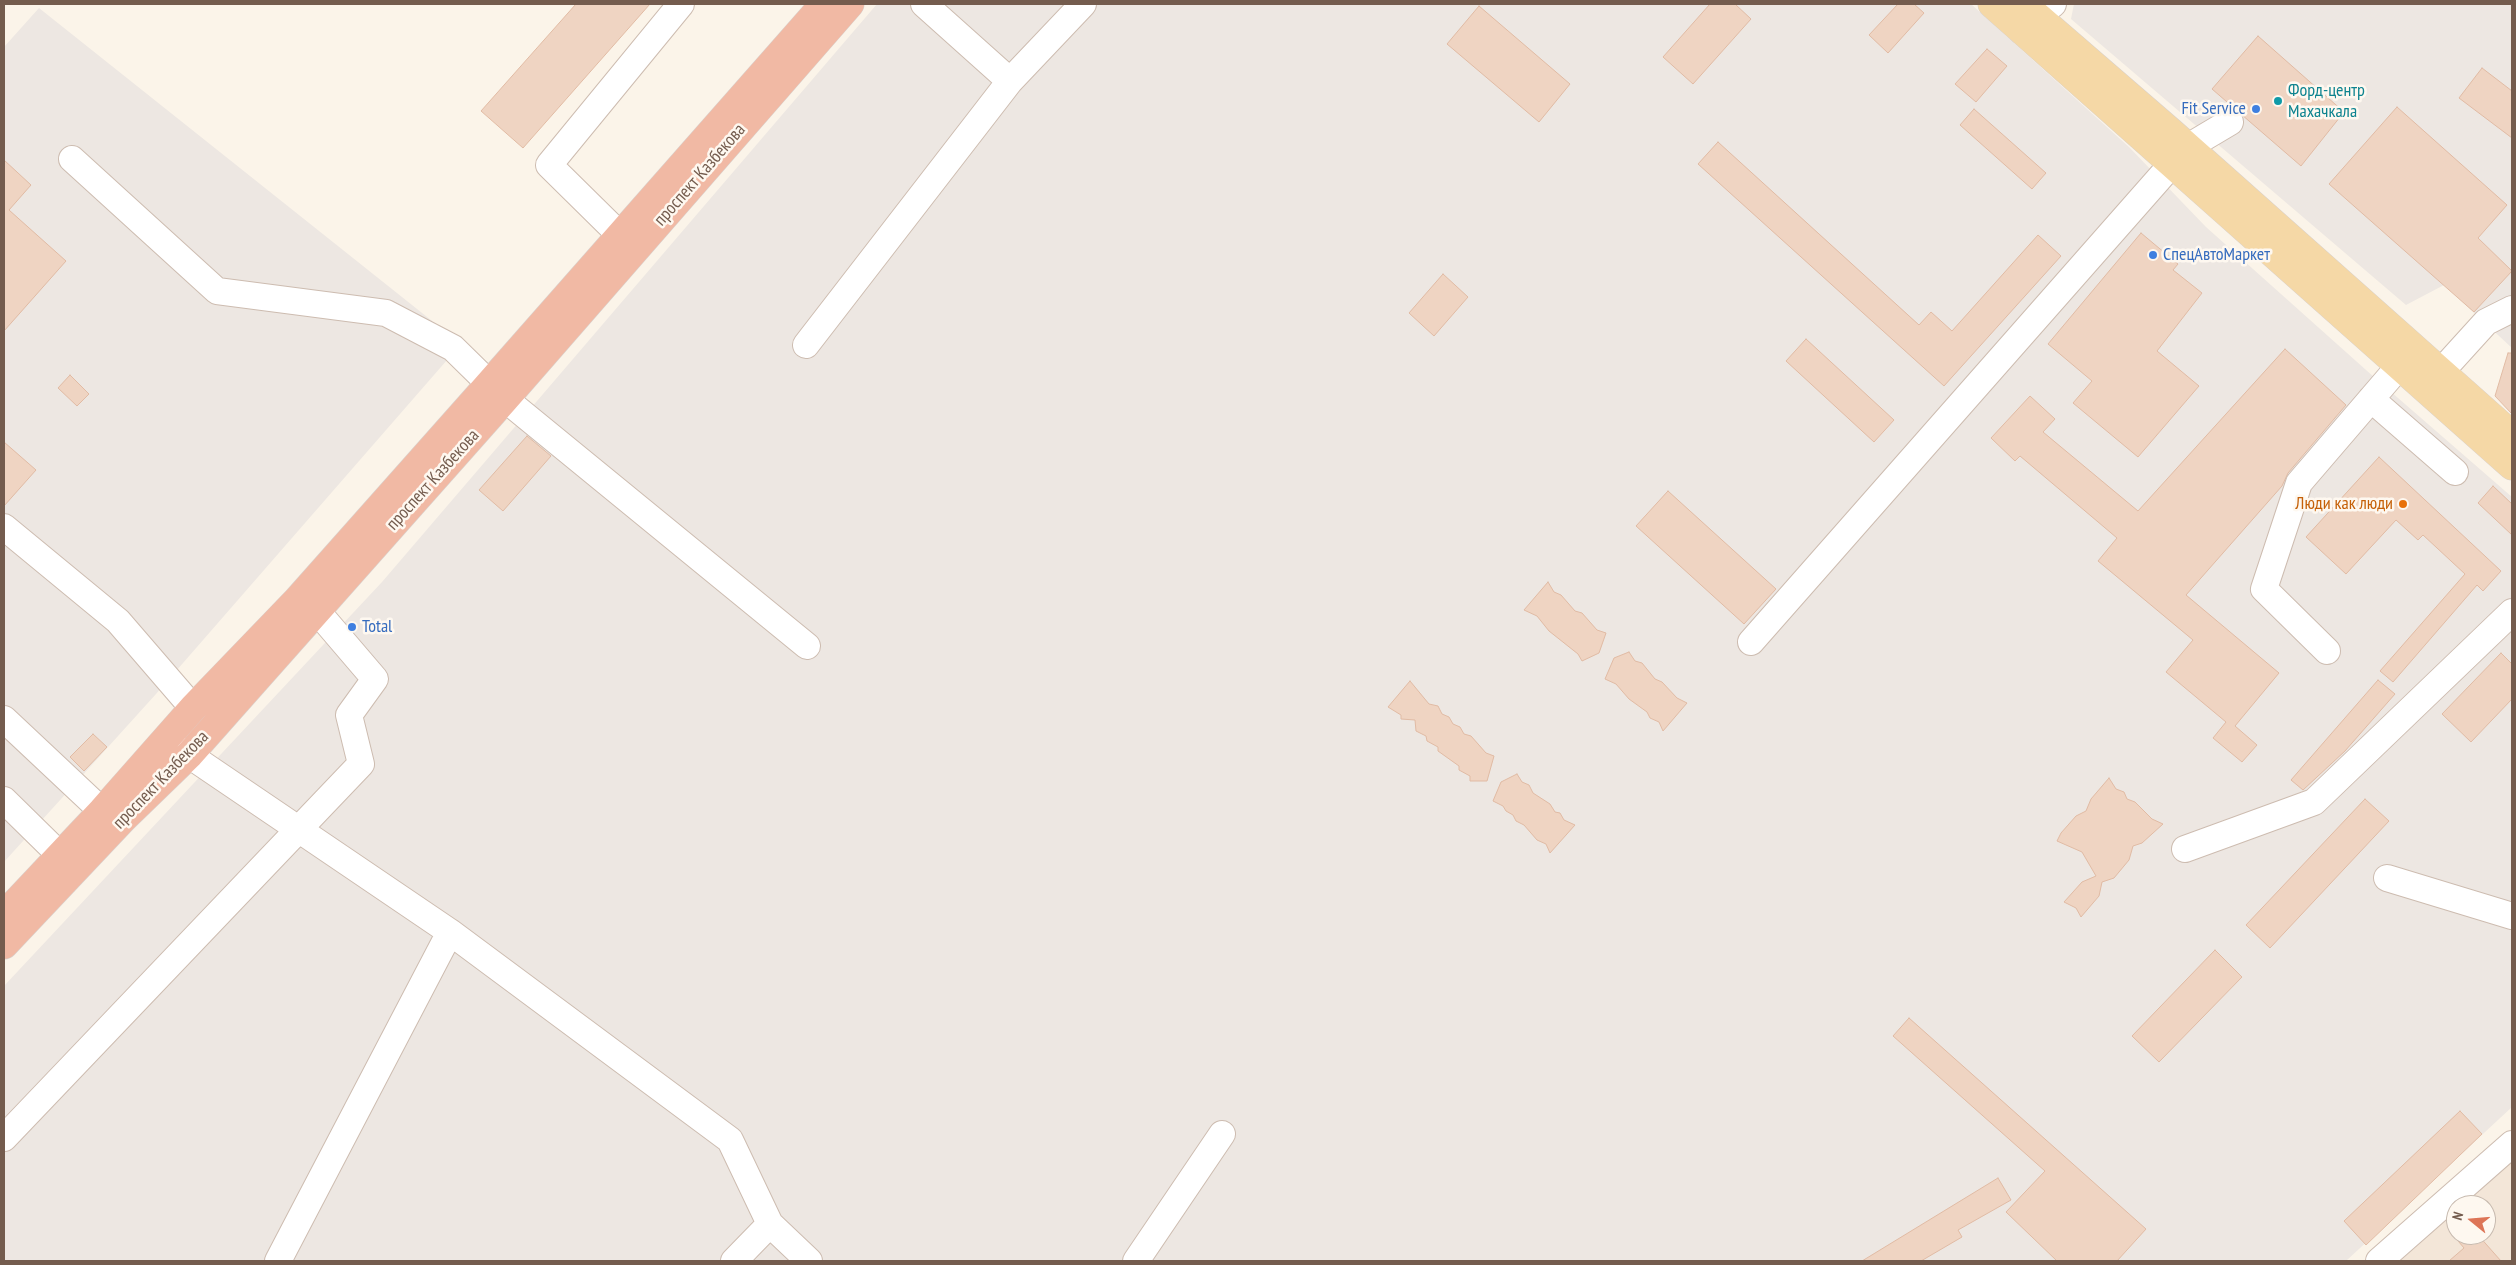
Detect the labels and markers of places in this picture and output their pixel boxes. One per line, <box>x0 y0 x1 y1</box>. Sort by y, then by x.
place label: Форд-центр Махачкала <box>2288 80 2365 122</box>
marker: Форд-центр Махачкала <box>2272 95 2284 107</box>
place label: Fit Service <box>2181 98 2246 120</box>
marker: Fit Service <box>2250 103 2262 115</box>
place label: СпецАвтоМаркет <box>2163 244 2270 266</box>
marker: СпецАвтоМаркет <box>2147 249 2159 261</box>
place label: Люди как люди <box>2295 493 2393 515</box>
marker: Люди как люди <box>2397 498 2409 510</box>
place label: Total <box>362 616 392 638</box>
marker: Total <box>346 621 358 633</box>

